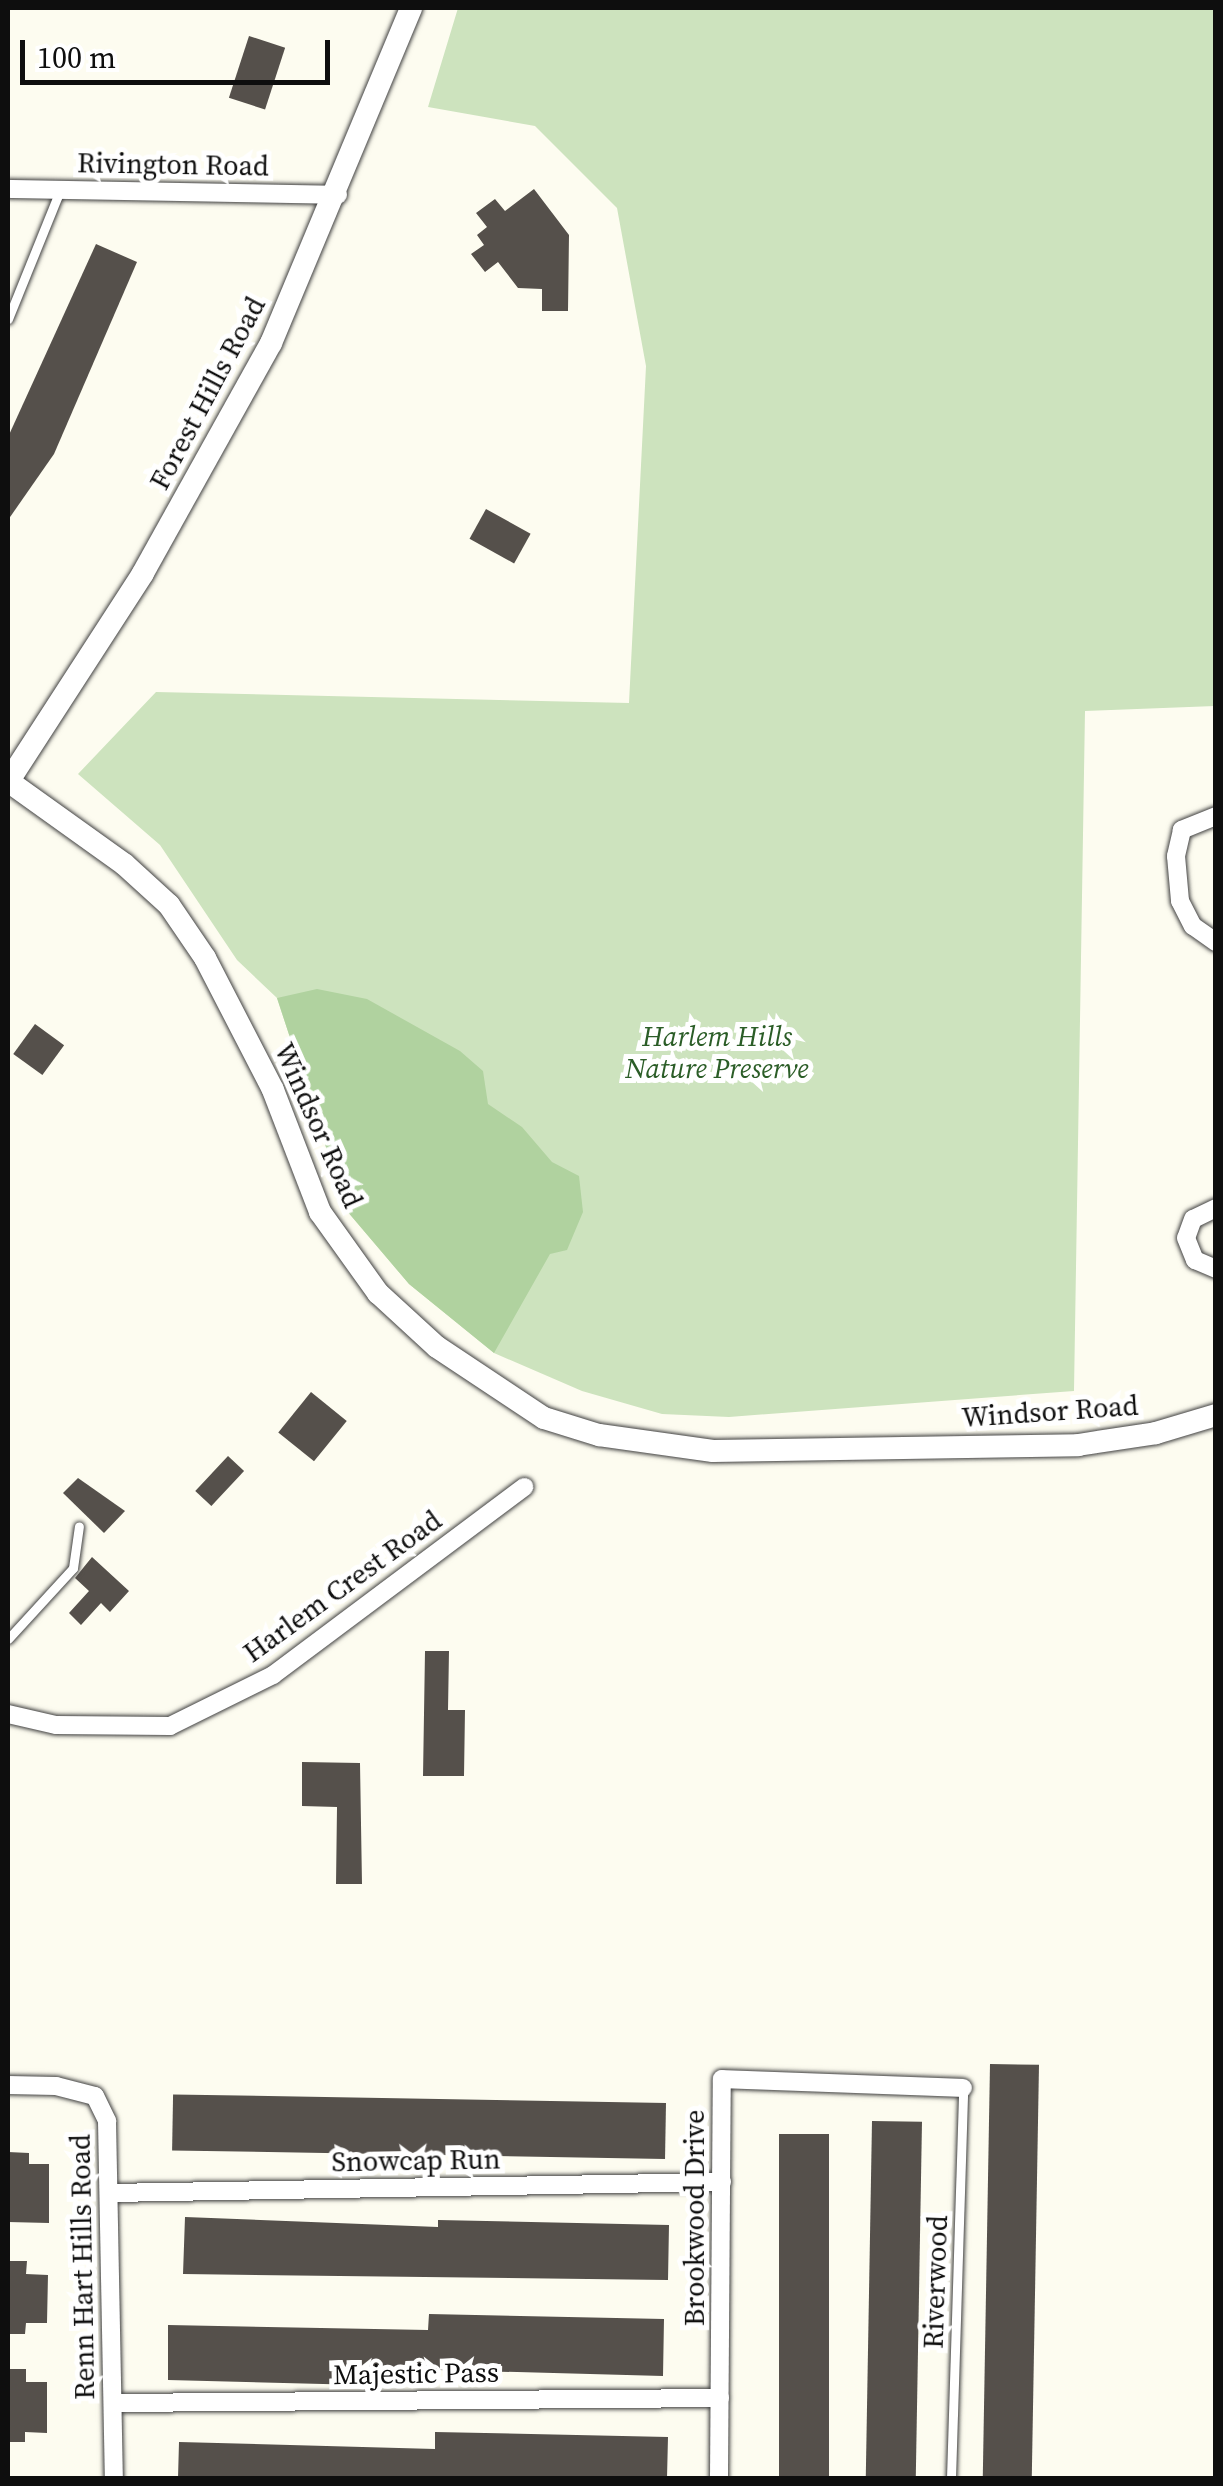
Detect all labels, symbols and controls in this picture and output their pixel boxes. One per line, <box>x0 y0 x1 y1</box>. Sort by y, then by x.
scale bar <box>25 20 335 82</box>
text: 100 m <box>37 37 116 78</box>
street label: Rivington Road <box>77 146 269 182</box>
street label: Forest Hills Road <box>142 291 272 495</box>
park label: Harlem Hills Nature Preserve <box>625 1019 809 1085</box>
street label: Windsor Road <box>268 1037 370 1213</box>
street label: Windsor Road <box>961 1388 1139 1434</box>
street label: Harlem Crest Road <box>237 1503 447 1669</box>
street label: Brookwood Drive <box>677 2110 711 2326</box>
street label: Renn Hart Hills Road <box>63 2134 101 2400</box>
street label: Snowcap Run <box>331 2142 501 2178</box>
street label: Riverwood <box>916 2215 954 2349</box>
street label: Majestic Pass <box>333 2355 499 2391</box>

